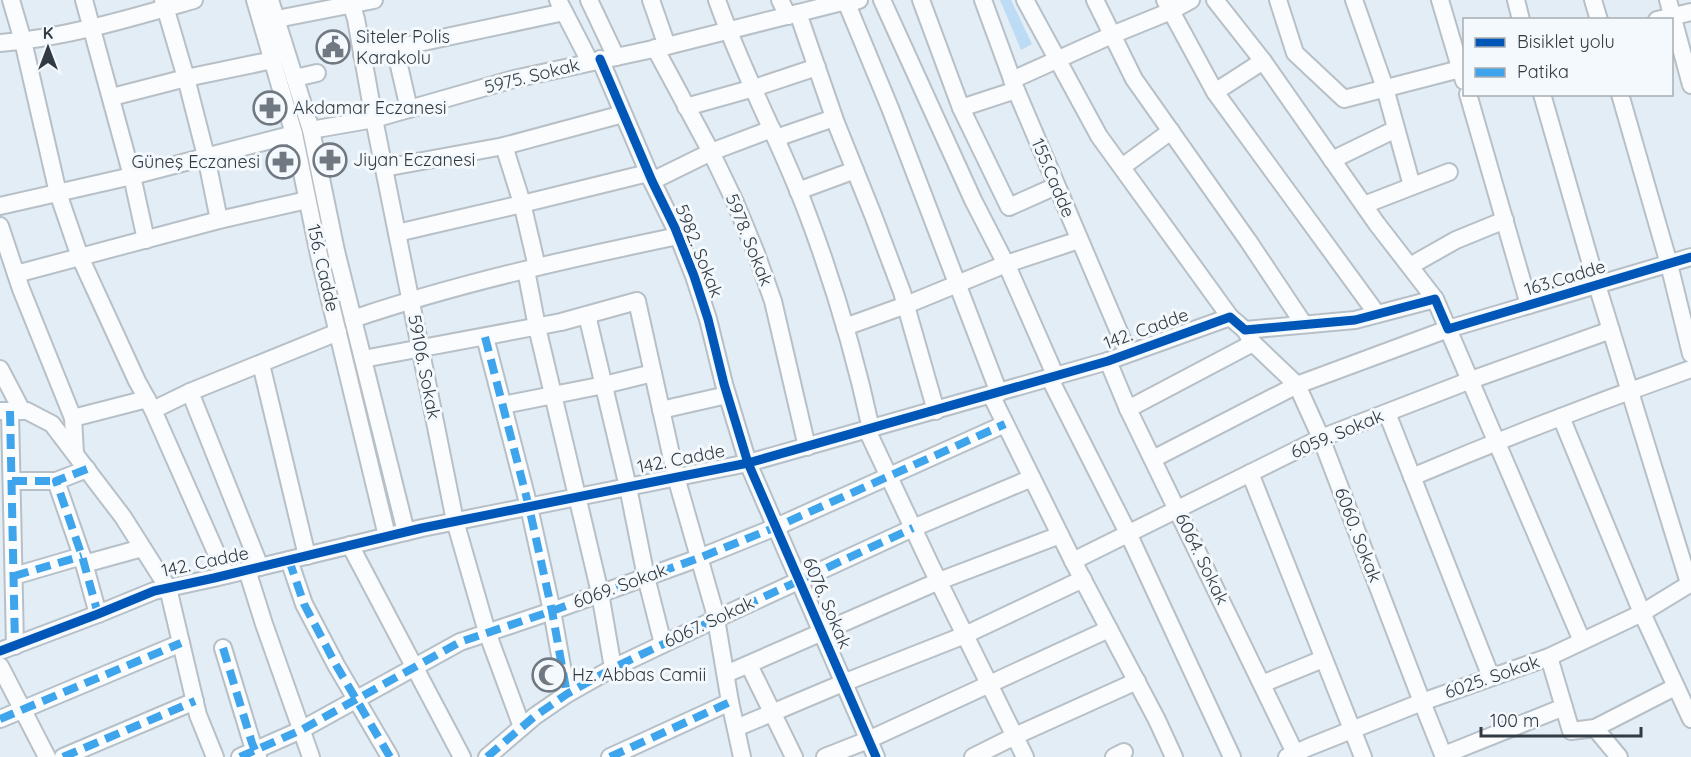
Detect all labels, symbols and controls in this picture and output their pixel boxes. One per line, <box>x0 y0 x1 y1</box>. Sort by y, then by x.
north arrow <box>18 18 78 78</box>
legend <box>1463 18 1673 96</box>
text: K <box>43 23 53 43</box>
place label: Siteler Polis Karakolu <box>356 25 450 69</box>
public building icon: Siteler Polis Karakolu <box>315 29 351 65</box>
text: Bisiklet yolu <box>1517 30 1615 53</box>
street label: 5975. Sokak <box>482 53 582 98</box>
text: Patika <box>1517 60 1569 83</box>
pharmacy icon: Akdamar Eczanesi <box>252 90 288 126</box>
place label: Akdamar Eczanesi <box>293 96 447 119</box>
street label: 155.Cadde <box>1027 135 1080 221</box>
pharmacy icon: Jiyan Eczanesi <box>312 142 348 178</box>
pharmacy icon: Güneş Eczanesi <box>265 144 301 180</box>
place label: Jiyan Eczanesi <box>353 148 475 171</box>
place label: Güneş Eczanesi <box>131 150 260 173</box>
street label: 5978. Sokak <box>721 190 778 289</box>
street label: 5982. Sokak <box>670 201 729 301</box>
street label: 156. Cadde <box>302 222 345 314</box>
street label: 163.Cadde <box>1521 254 1608 301</box>
street label: 142. Cadde <box>1100 303 1191 355</box>
street label: 59106. Sokak <box>403 313 446 421</box>
street label: 6059. Sokak <box>1287 404 1387 463</box>
street label: 142. Cadde <box>635 439 727 478</box>
street label: 6060. Sokak <box>1330 484 1387 586</box>
street label: 6064. Sokak <box>1170 509 1235 608</box>
street label: 142. Cadde <box>159 541 251 582</box>
street label: 6076. Sokak <box>798 554 857 652</box>
street label: 6069. Sokak <box>570 558 670 613</box>
street label: 6067. Sokak <box>660 591 758 653</box>
street label: 6025. Sokak <box>1441 650 1542 704</box>
mosque icon: Hz. Abbas Camii <box>531 657 567 693</box>
place label: Hz. Abbas Camii <box>572 663 706 686</box>
scale bar <box>1481 700 1642 738</box>
text: 100 m <box>1490 709 1539 732</box>

